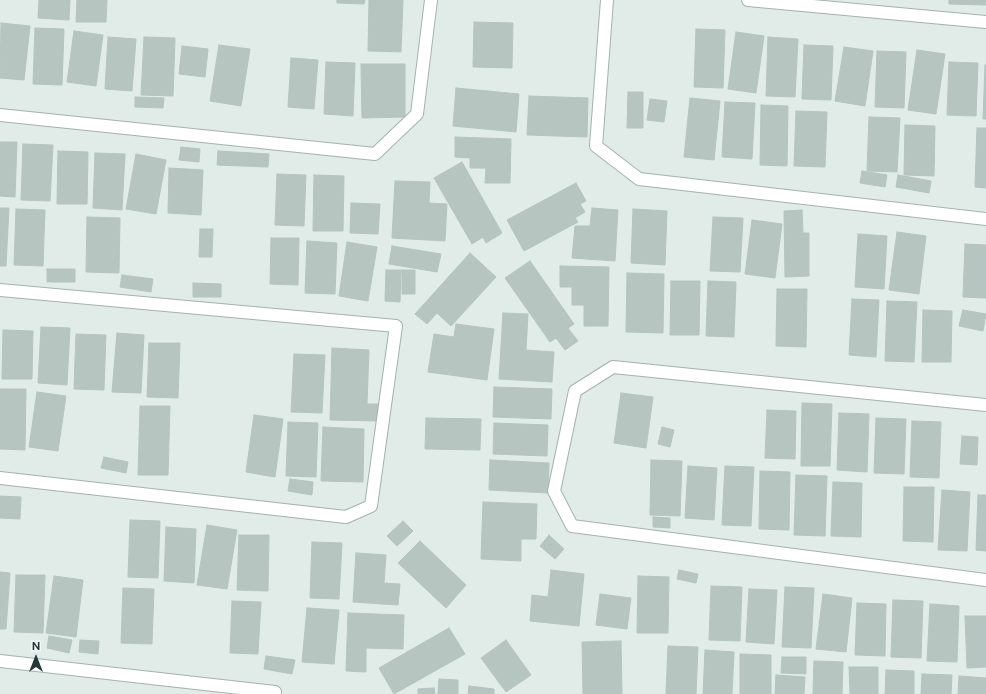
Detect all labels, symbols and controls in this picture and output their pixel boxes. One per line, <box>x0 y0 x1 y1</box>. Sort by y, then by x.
north arrow <box>16 638 56 678</box>
text: N <box>32 640 40 652</box>

